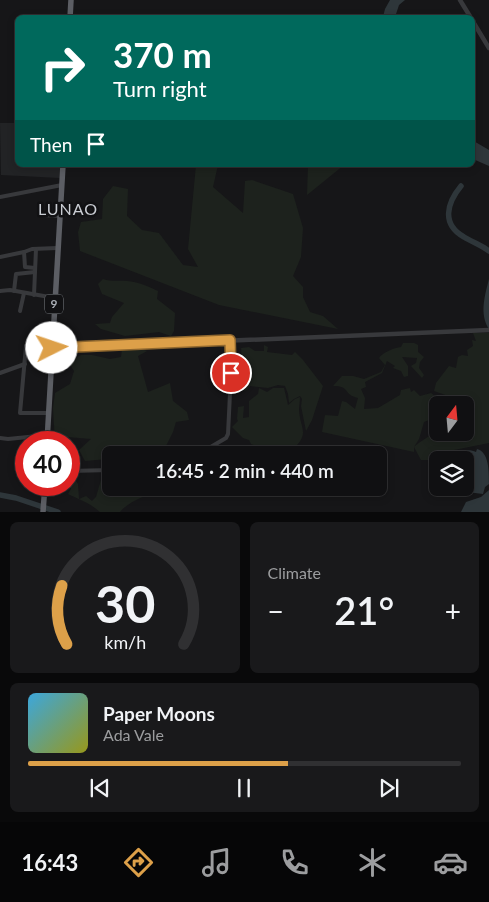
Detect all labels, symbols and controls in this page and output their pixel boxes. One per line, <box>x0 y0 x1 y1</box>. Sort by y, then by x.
text: 370 m <box>113 33 212 75</box>
icon: right <box>30 35 95 100</box>
text: Turn right <box>113 75 207 102</box>
icon: arrive <box>82 130 110 158</box>
text: Then <box>30 133 72 156</box>
district label: LUNAO <box>38 199 98 218</box>
road number: 9 <box>45 294 63 314</box>
position arrow <box>25 321 77 373</box>
pin <box>210 352 252 394</box>
icon: arrive <box>217 359 245 387</box>
north arrow <box>429 396 474 441</box>
map controls <box>429 396 474 496</box>
speed limit sign: 40 <box>15 431 80 496</box>
button: layers <box>429 451 474 496</box>
text: 16:45 · 2 min · 440 m <box>155 459 334 482</box>
text: Climate <box>268 563 321 582</box>
text: 30 <box>95 572 155 634</box>
text: 21° <box>334 587 394 633</box>
text: − <box>268 594 284 628</box>
text: + <box>445 594 461 628</box>
text: km/h <box>104 631 146 653</box>
text: Paper Moons <box>103 702 215 725</box>
text: Ada Vale <box>103 725 164 744</box>
icon: previous <box>86 774 114 802</box>
icon: pause <box>230 774 258 802</box>
icon: next <box>375 774 403 802</box>
icon: directions <box>121 845 156 880</box>
icon: music <box>199 845 234 880</box>
icon: phone <box>277 845 312 880</box>
icon: climate <box>355 845 390 880</box>
icon: car <box>433 845 468 880</box>
text: 16:43 <box>21 849 78 876</box>

